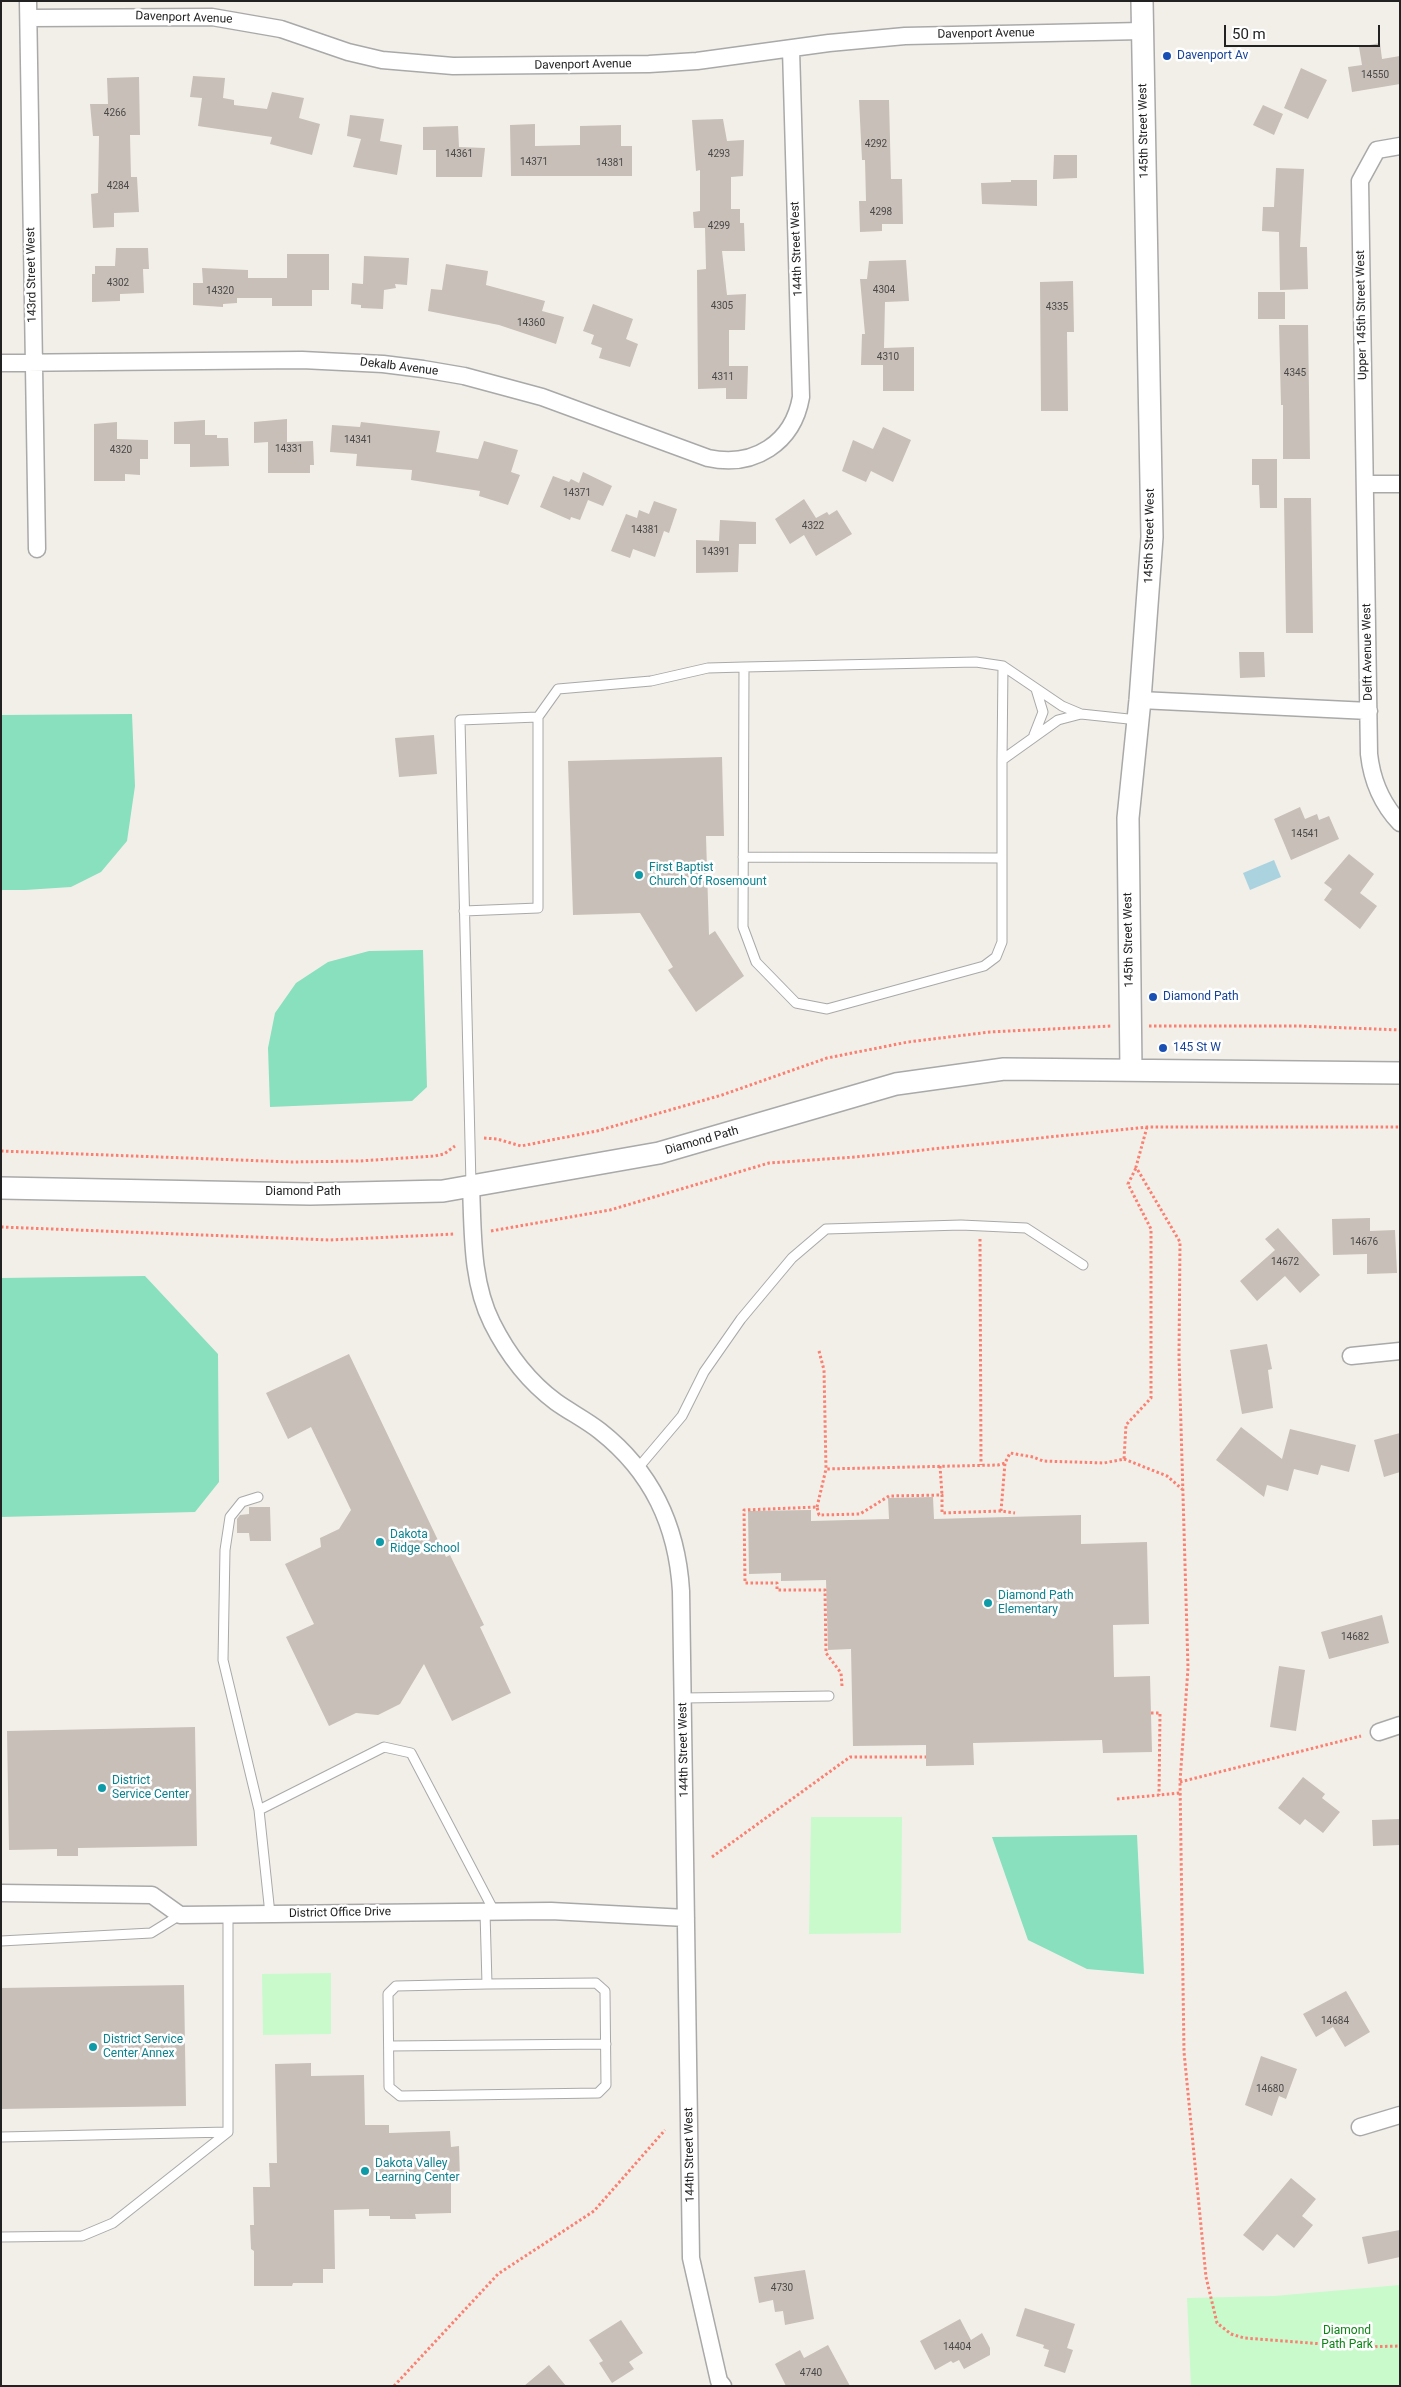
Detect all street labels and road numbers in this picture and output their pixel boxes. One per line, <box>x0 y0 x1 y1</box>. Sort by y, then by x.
street label: Davenport Avenue <box>135 9 233 27</box>
street label: Davenport Avenue <box>937 26 1035 42</box>
street label: Davenport Avenue <box>534 57 632 73</box>
street label: 145th Street West <box>1136 83 1152 179</box>
street label: 144th Street West <box>788 201 806 297</box>
street label: 143rd Street West <box>24 227 40 323</box>
street label: Upper 145th Street West <box>1354 250 1370 380</box>
street label: Dekalb Avenue <box>359 355 439 379</box>
street label: 145th Street West <box>1142 488 1158 584</box>
street label: Delft Avenue West <box>1360 603 1376 701</box>
street label: 145th Street West <box>1121 892 1137 988</box>
street label: Diamond Path <box>664 1124 740 1158</box>
street label: Diamond Path <box>265 1185 341 1199</box>
street label: 144th Street West <box>676 1702 692 1798</box>
street label: District Office Drive <box>289 1905 391 1921</box>
street label: 144th Street West <box>682 2107 698 2203</box>

